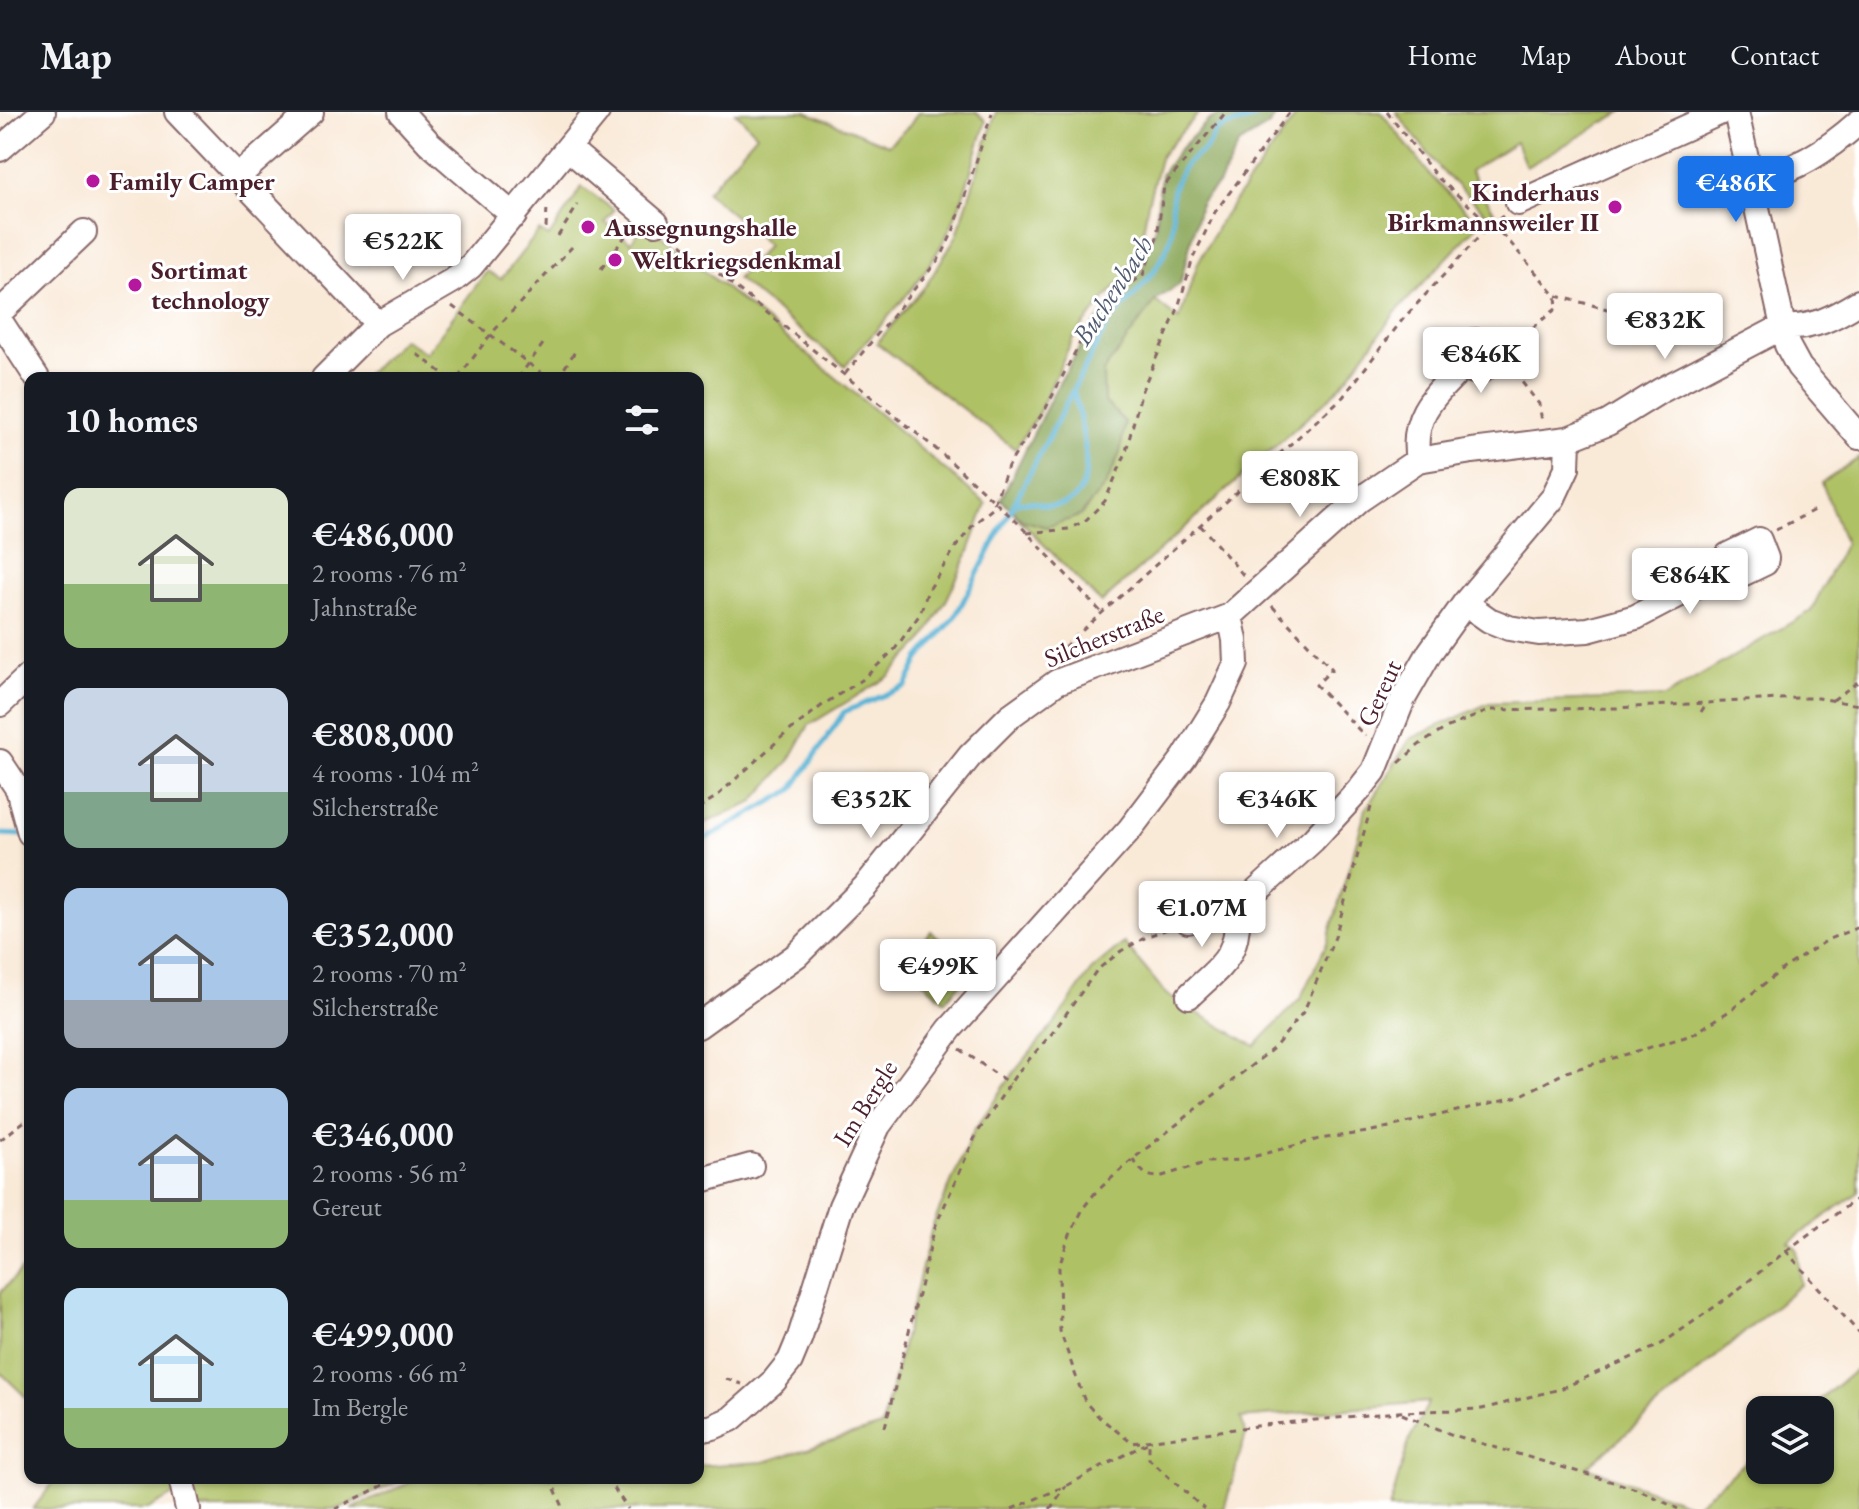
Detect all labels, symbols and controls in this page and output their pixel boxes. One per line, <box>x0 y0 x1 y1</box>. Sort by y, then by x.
text: Map <box>40 31 112 80</box>
text: Home <box>1407 37 1477 73</box>
text: Map <box>1521 37 1571 73</box>
text: About <box>1615 37 1686 73</box>
text: Contact <box>1730 37 1819 73</box>
pin: €486K <box>1680 156 1792 224</box>
place label: Family Camper <box>109 164 275 198</box>
text: €486K <box>1696 165 1776 199</box>
marker: Family Camper <box>84 172 102 190</box>
place label: Kinderhaus Birkmannsweiler II <box>1388 175 1600 239</box>
marker: Kinderhaus Birkmannsweiler II <box>1606 198 1624 216</box>
place label: Aussegnungshalle <box>603 210 797 244</box>
pin: €522K <box>347 214 459 282</box>
marker: Aussegnungshalle <box>579 218 597 236</box>
text: €522K <box>363 223 443 257</box>
water label: Buchenbach <box>1063 228 1161 352</box>
place label: Weltkriegsdenkmal <box>631 243 841 277</box>
marker: Weltkriegsdenkmal <box>606 251 624 269</box>
place label: Sortimat technology <box>151 253 270 317</box>
marker: Sortimat technology <box>126 276 144 294</box>
pin: €832K <box>1609 293 1721 361</box>
text: €832K <box>1625 302 1705 336</box>
pin: €846K <box>1425 327 1537 395</box>
text: €846K <box>1441 336 1521 370</box>
text: 10 homes <box>64 398 198 442</box>
icon: filters <box>620 398 664 442</box>
pin: €808K <box>1244 451 1356 519</box>
text: €808K <box>1260 460 1340 494</box>
text: €486,000 <box>312 512 453 556</box>
icon: home <box>128 520 224 616</box>
pin: €864K <box>1634 548 1746 616</box>
text: 2 rooms · 76 m² <box>312 556 467 590</box>
text: €864K <box>1650 557 1730 591</box>
text: Jahnstraße <box>312 590 417 624</box>
street label: Silcherstraße <box>1039 597 1169 675</box>
street label: Gereut <box>1349 654 1409 732</box>
text: €808,000 <box>312 712 453 756</box>
icon: home <box>128 720 224 816</box>
text: 4 rooms · 104 m² <box>312 756 479 790</box>
pin: €352K <box>815 772 927 840</box>
pin: €346K <box>1221 772 1333 840</box>
text: €352K <box>831 781 911 815</box>
text: €346K <box>1237 781 1317 815</box>
text: Silcherstraße <box>312 790 438 824</box>
pin: €1.07M <box>1137 881 1267 949</box>
text: €1.07M <box>1157 890 1247 924</box>
text: €352,000 <box>312 912 453 956</box>
icon: home <box>128 920 224 1016</box>
pin: €499K <box>882 939 994 1007</box>
text: €499K <box>898 948 978 982</box>
text: 2 rooms · 70 m² <box>312 956 467 990</box>
text: Silcherstraße <box>312 990 438 1024</box>
street label: Im Bergle <box>825 1053 905 1153</box>
text: €346,000 <box>312 1112 453 1156</box>
icon: home <box>128 1120 224 1216</box>
text: 2 rooms · 56 m² <box>312 1156 467 1190</box>
text: Gereut <box>312 1190 382 1224</box>
text: €499,000 <box>312 1312 453 1356</box>
icon: home <box>128 1320 224 1416</box>
text: 2 rooms · 66 m² <box>312 1356 467 1390</box>
text: Im Bergle <box>312 1390 408 1424</box>
map controls <box>1746 1396 1834 1484</box>
button: layers <box>1746 1396 1834 1484</box>

